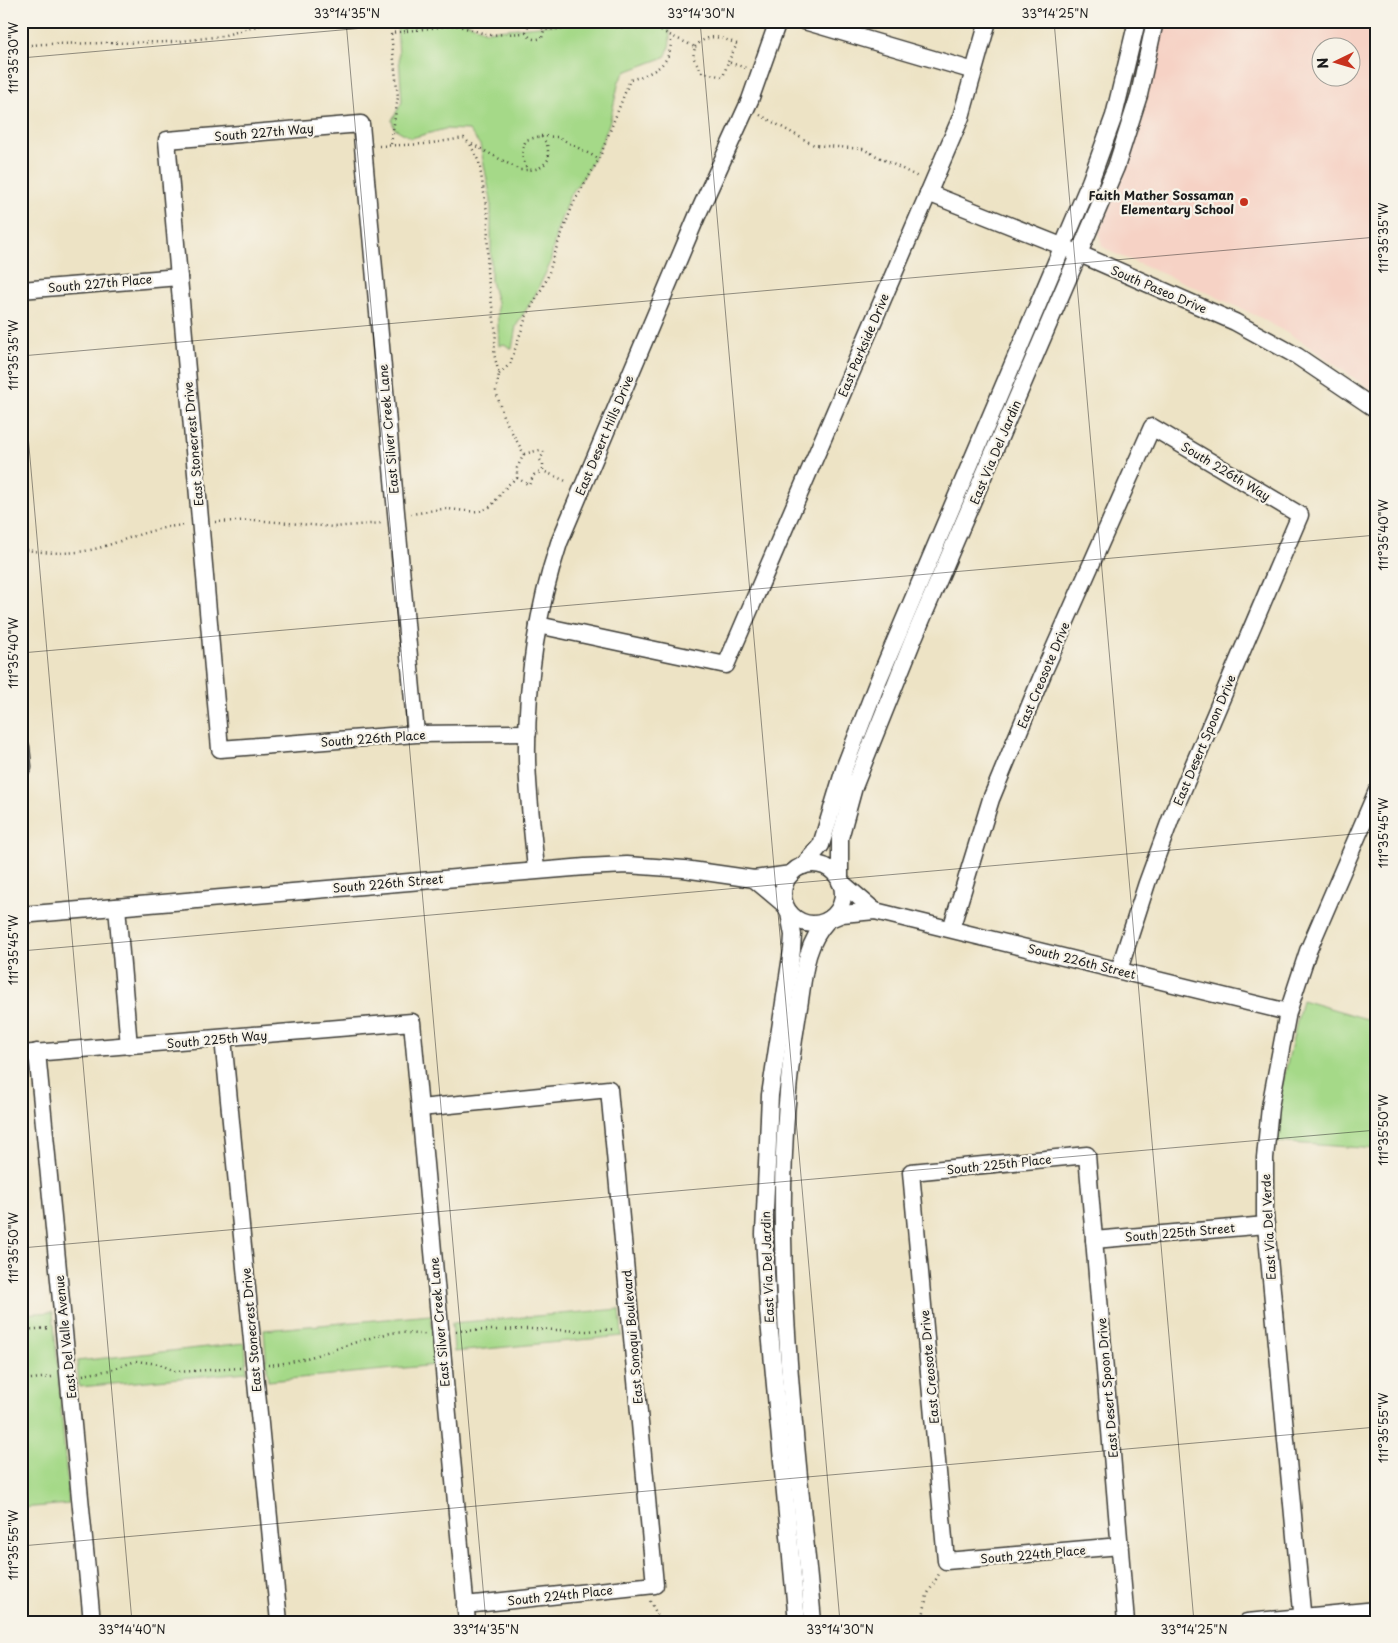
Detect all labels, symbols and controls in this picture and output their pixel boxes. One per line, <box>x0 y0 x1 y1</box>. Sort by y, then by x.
text: 33°14'35"N <box>314 4 380 22</box>
text: 33°14'30"N <box>667 4 735 22</box>
text: 33°14'25"N <box>1021 4 1089 22</box>
text: 111°35'30"W <box>4 21 22 94</box>
north arrow <box>1310 38 1360 88</box>
text: N <box>1312 57 1333 70</box>
street label: South 227th Way <box>214 119 315 145</box>
place label: Faith Mather Sossaman Elementary School <box>1088 186 1234 218</box>
marker: Faith Mather Sossaman Elementary School <box>1238 196 1250 208</box>
text: 111°35'35"W <box>1374 202 1392 273</box>
street label: South Paseo Drive <box>1108 261 1210 317</box>
street label: South 227th Place <box>47 269 153 297</box>
street label: East Parkside Drive <box>833 290 893 400</box>
text: 111°35'35"W <box>4 319 22 390</box>
street label: East Silver Creek Lane <box>373 363 403 495</box>
street label: East Desert Hills Drive <box>570 372 638 498</box>
street label: East Stonecrest Drive <box>179 381 207 507</box>
street label: East Via Del Jardin <box>965 397 1025 507</box>
street label: South 226th Way <box>1178 437 1274 505</box>
text: 111°35'40"W <box>1374 498 1392 571</box>
text: 111°35'40"W <box>4 616 22 689</box>
street label: East Creosote Drive <box>1012 619 1074 731</box>
street label: East Desert Spoon Drive <box>1168 672 1240 808</box>
street label: South 226th Place <box>320 725 426 751</box>
text: 111°35'45"W <box>1374 797 1392 868</box>
street label: South 226th Street <box>332 869 444 897</box>
text: 111°35'45"W <box>4 914 22 985</box>
street label: South 226th Street <box>1026 939 1138 983</box>
street label: South 225th Way <box>166 1026 268 1052</box>
text: 111°35'50"W <box>1374 1094 1392 1166</box>
street label: South 225th Place <box>946 1150 1052 1178</box>
street label: East Via Del Verde <box>1256 1174 1280 1280</box>
street label: East Via Del Jardin <box>756 1211 778 1323</box>
text: 111°35'50"W <box>4 1212 22 1284</box>
street label: South 225th Street <box>1124 1218 1236 1246</box>
street label: East Silver Creek Lane <box>424 1256 454 1388</box>
street label: East Stonecrest Drive <box>237 1267 265 1393</box>
street label: East Sonoqui Boulevard <box>617 1268 647 1405</box>
street label: East Del Valle Avenue <box>50 1274 80 1400</box>
street label: East Creosote Drive <box>915 1309 943 1425</box>
street label: East Desert Spoon Drive <box>1092 1317 1122 1459</box>
text: 111°35'55"W <box>1374 1392 1392 1463</box>
text: 111°35'55"W <box>4 1509 22 1580</box>
street label: South 224th Place <box>980 1540 1086 1568</box>
street label: South 224th Place <box>507 1581 613 1609</box>
text: 33°14'40"N <box>98 1620 166 1638</box>
text: 33°14'35"N <box>453 1620 519 1638</box>
text: 33°14'30"N <box>806 1620 874 1638</box>
text: 33°14'25"N <box>1160 1620 1228 1638</box>

